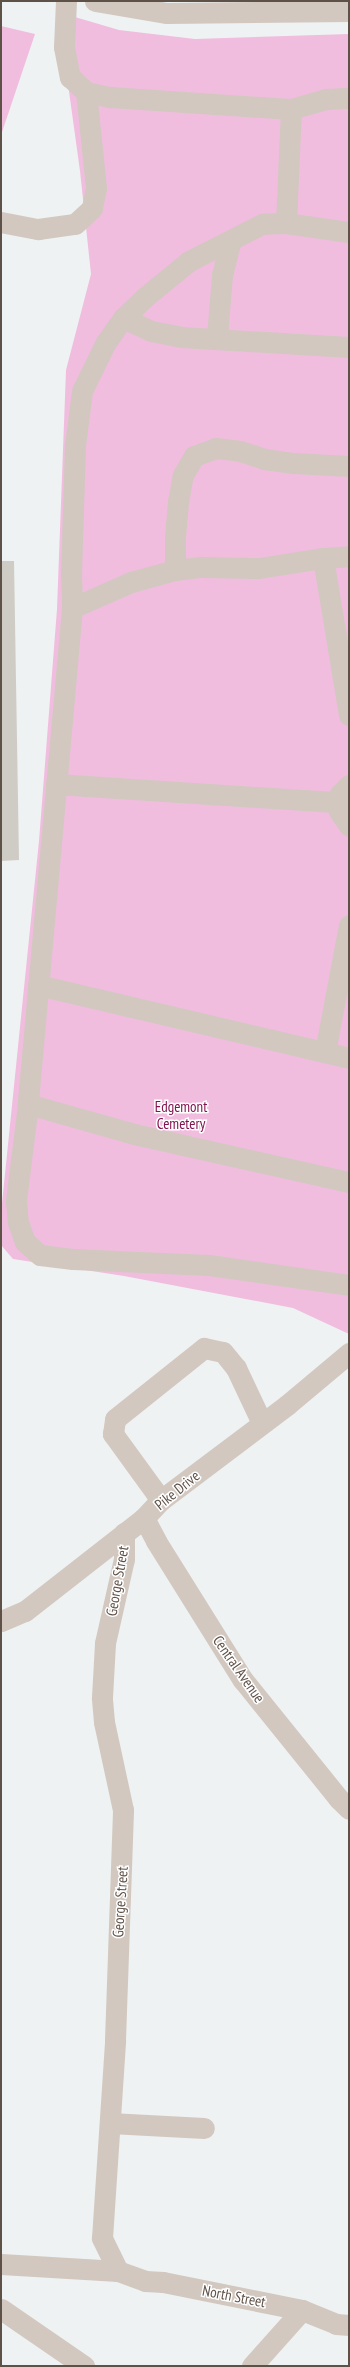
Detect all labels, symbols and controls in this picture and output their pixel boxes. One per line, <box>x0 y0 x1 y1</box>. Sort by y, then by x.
park label: Edgemont Cemetery <box>155 1097 207 1132</box>
street label: Pike Drive <box>151 1467 203 1513</box>
street label: George Street <box>102 1545 132 1617</box>
street label: Central Avenue <box>209 1632 269 1706</box>
street label: George Street <box>109 1866 131 1938</box>
street label: North Street <box>201 2281 267 2311</box>

